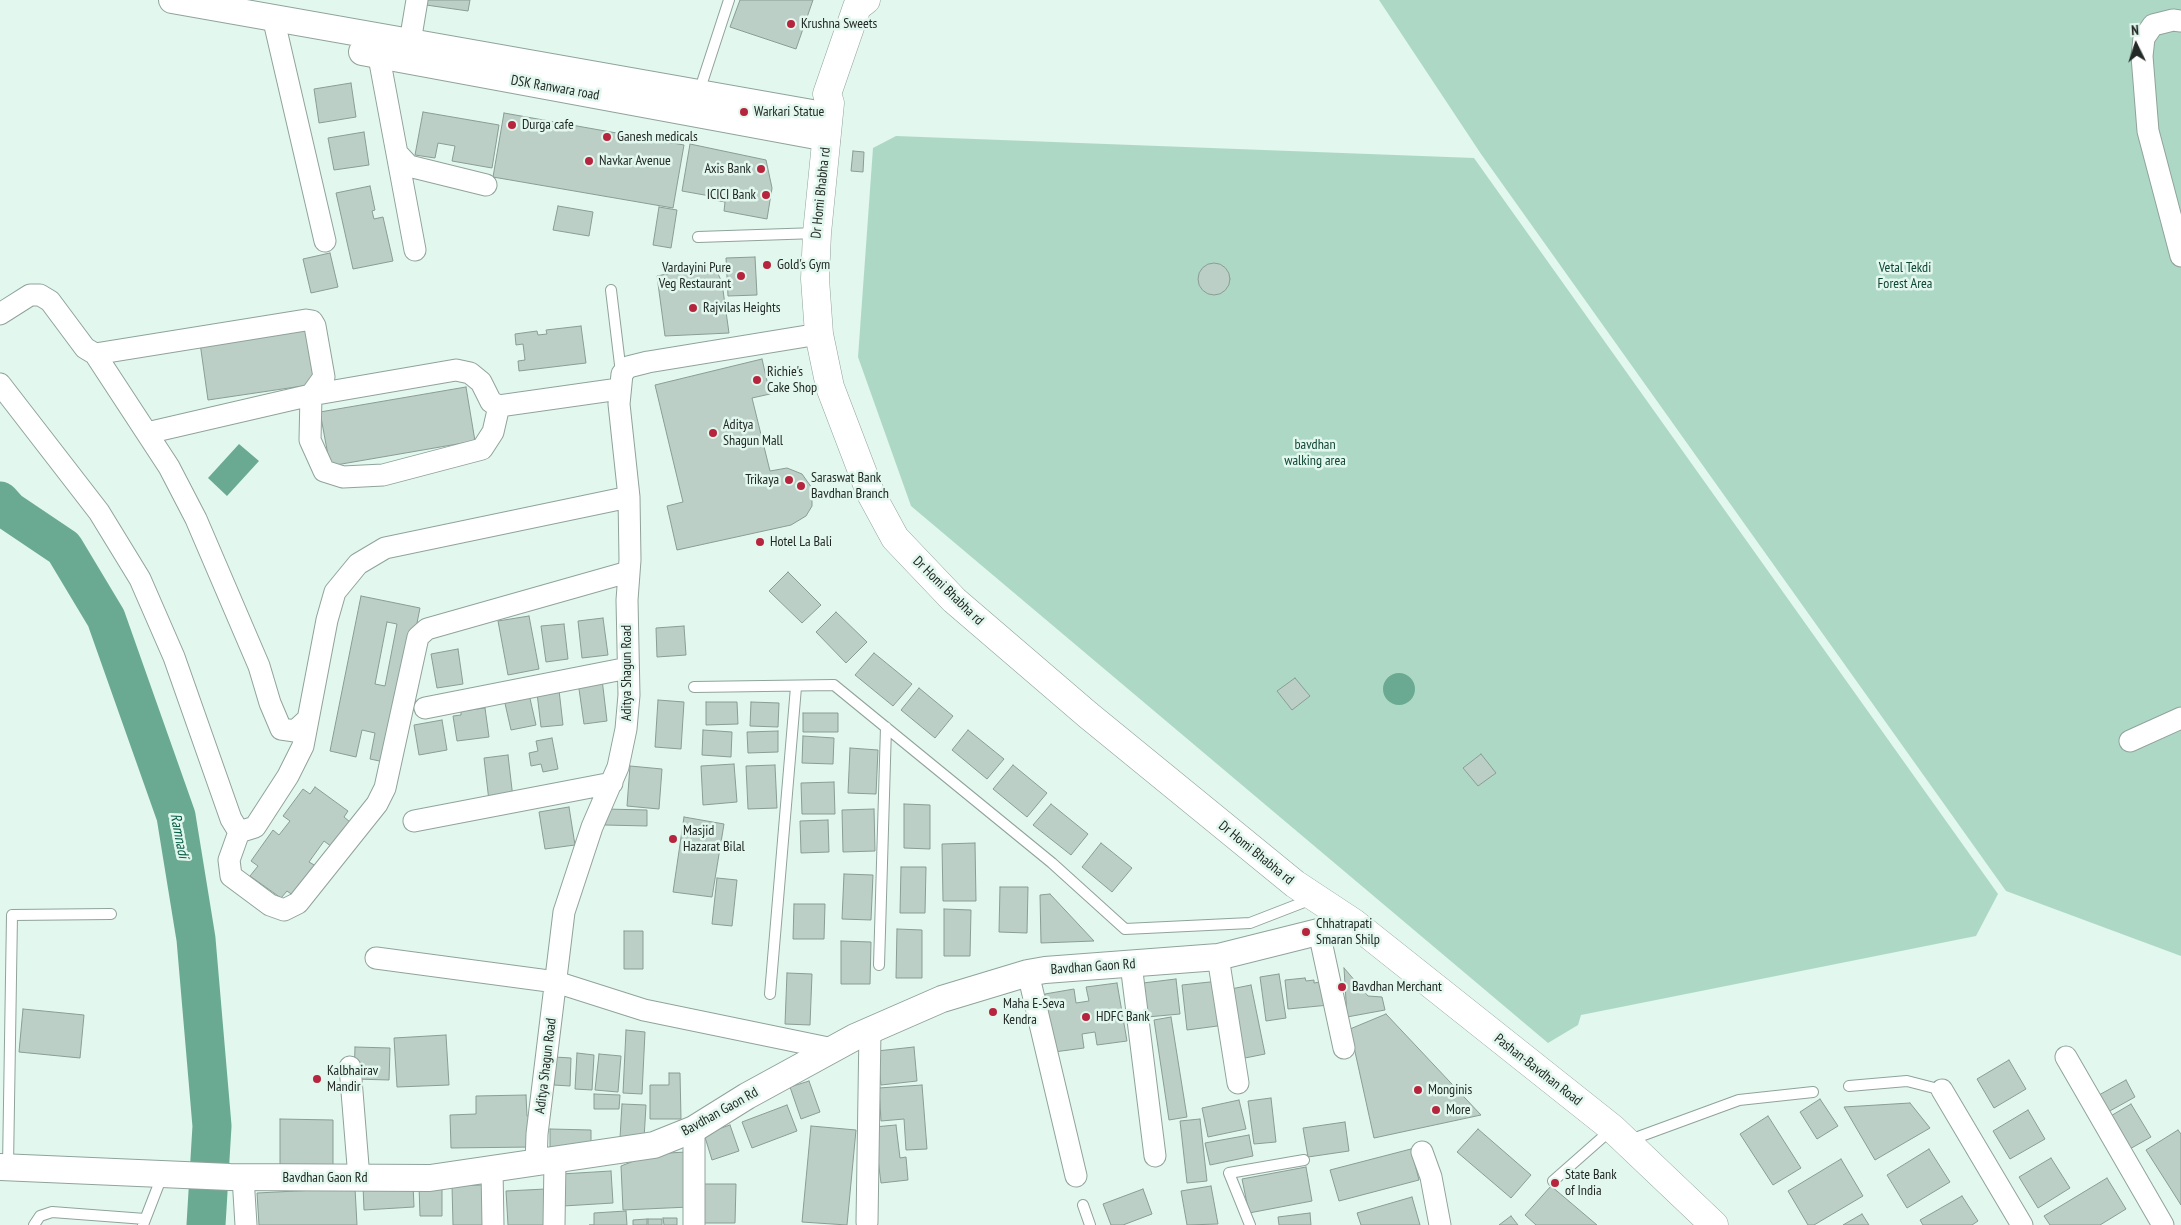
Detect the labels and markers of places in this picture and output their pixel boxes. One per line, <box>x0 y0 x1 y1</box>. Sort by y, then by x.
place label: Krushna Sweets <box>801 16 877 32</box>
marker: Krushna Sweets <box>785 18 797 30</box>
place label: Warkari Statue <box>754 104 824 120</box>
marker: Warkari Statue <box>738 106 750 118</box>
place label: Durga cafe <box>522 117 574 133</box>
marker: Durga cafe <box>506 119 518 131</box>
place label: Ganesh medicals <box>617 129 698 145</box>
marker: Ganesh medicals <box>601 131 613 143</box>
place label: Navkar Avenue <box>599 153 671 169</box>
marker: Navkar Avenue <box>583 155 595 167</box>
place label: Axis Bank <box>704 161 751 177</box>
marker: Axis Bank <box>755 163 767 175</box>
place label: ICICI Bank <box>707 187 756 203</box>
marker: ICICI Bank <box>760 189 772 201</box>
place label: Gold's Gym <box>777 257 830 273</box>
marker: Gold's Gym <box>761 259 773 271</box>
place label: Vardayini Pure Veg Restaurant <box>659 260 731 292</box>
marker: Vardayini Pure Veg Restaurant <box>735 270 747 282</box>
place label: Rajvilas Heights <box>703 300 780 316</box>
marker: Rajvilas Heights <box>687 302 699 314</box>
place label: Richie's Cake Shop <box>767 364 817 397</box>
marker: Richie's Cake Shop <box>751 374 763 386</box>
place label: Aditya Shagun Mall <box>723 417 783 450</box>
marker: Aditya Shagun Mall <box>707 427 719 439</box>
place label: Saraswat Bank Bavdhan Branch <box>811 470 889 502</box>
place label: Trikaya <box>745 472 779 488</box>
marker: Trikaya <box>783 474 795 486</box>
marker: Saraswat Bank Bavdhan Branch <box>795 480 807 492</box>
place label: Hotel La Bali <box>770 534 832 550</box>
marker: Hotel La Bali <box>754 536 766 548</box>
place label: Masjid Hazarat Bilal <box>683 823 745 856</box>
marker: Masjid Hazarat Bilal <box>667 833 679 845</box>
place label: Chhatrapati Smaran Shilp <box>1316 916 1380 949</box>
marker: Chhatrapati Smaran Shilp <box>1300 926 1312 938</box>
place label: Bavdhan Merchant <box>1352 979 1442 995</box>
marker: Bavdhan Merchant <box>1336 981 1348 993</box>
place label: Maha E-Seva Kendra <box>1003 996 1065 1028</box>
marker: Maha E-Seva Kendra <box>987 1006 999 1018</box>
place label: HDFC Bank <box>1096 1009 1150 1025</box>
marker: HDFC Bank <box>1080 1011 1092 1023</box>
place label: Kalbhairav Mandir <box>327 1063 378 1096</box>
marker: Kalbhairav Mandir <box>311 1073 323 1085</box>
place label: Monginis <box>1428 1082 1472 1098</box>
marker: Monginis <box>1412 1084 1424 1096</box>
place label: More <box>1446 1102 1471 1118</box>
marker: More <box>1430 1104 1442 1116</box>
place label: State Bank of India <box>1565 1167 1617 1200</box>
marker: State Bank of India <box>1549 1177 1561 1189</box>

